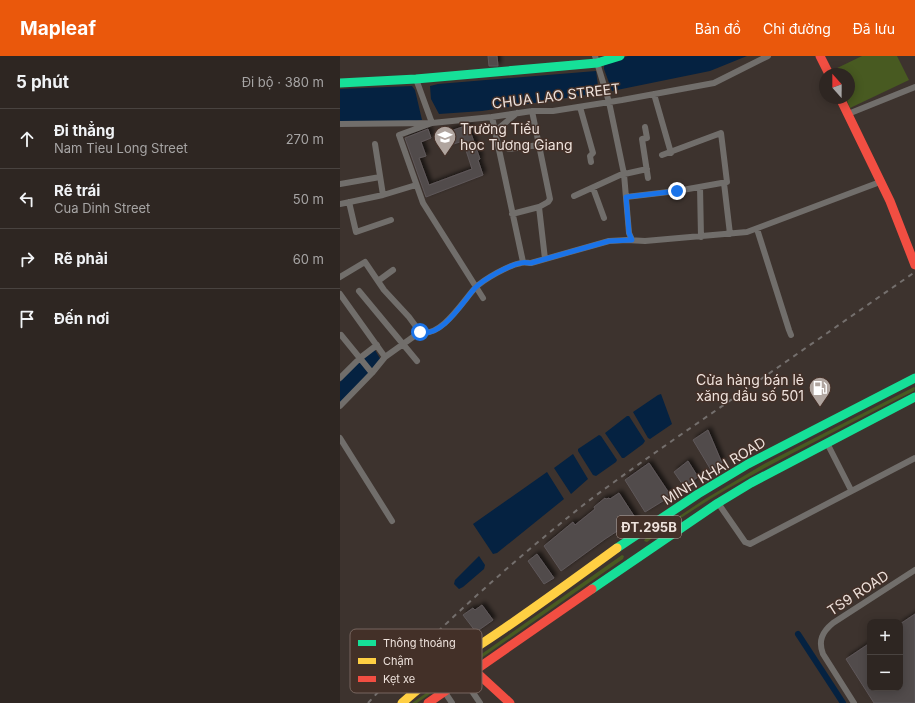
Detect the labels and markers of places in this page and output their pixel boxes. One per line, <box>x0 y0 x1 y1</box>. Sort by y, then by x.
place label: Trường Tiểu học Tương Giang <box>460 120 573 153</box>
school or university icon: Trường Tiểu học Tương Giang <box>432 124 458 157</box>
place label: Cửa hàng bán lẻ xăng dầu số 501 <box>696 371 804 404</box>
fuel station icon: Cửa hàng bán lẻ xăng dầu số 501 <box>807 375 833 408</box>

